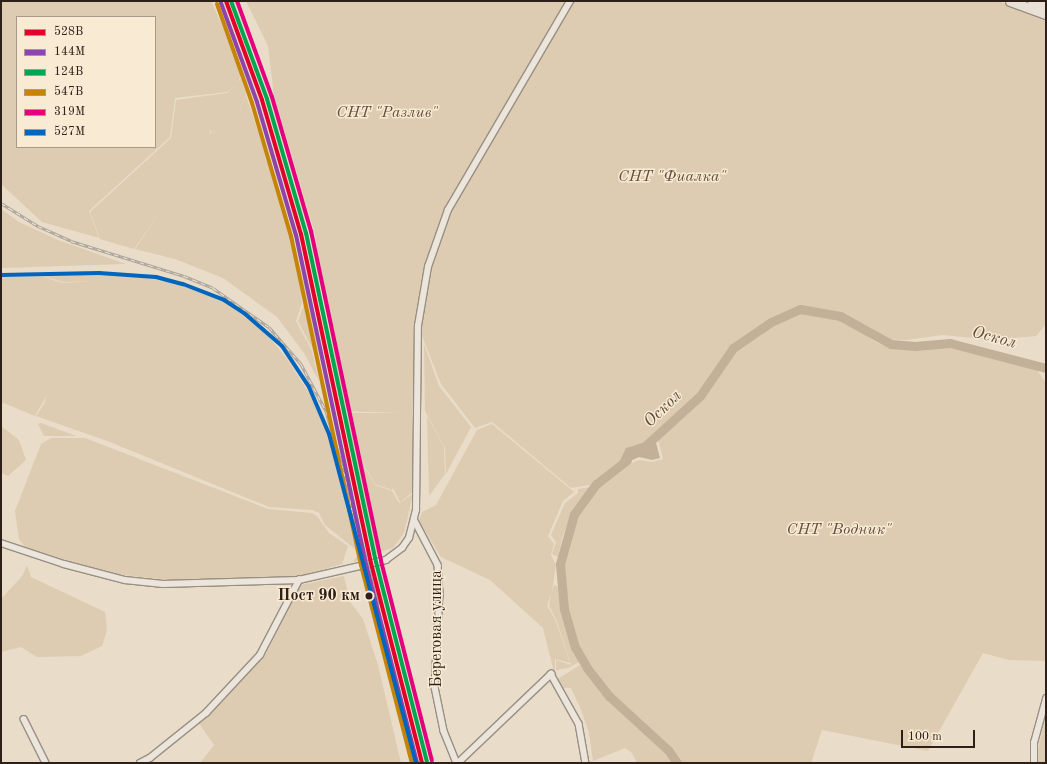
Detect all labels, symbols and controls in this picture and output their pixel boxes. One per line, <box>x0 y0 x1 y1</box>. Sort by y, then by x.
legend <box>16 16 156 148</box>
text: 528В <box>54 26 83 38</box>
text: 144М <box>54 46 85 58</box>
text: 124В <box>54 66 83 78</box>
text: 547В <box>54 86 83 98</box>
park label: СНТ "Разлив" <box>336 103 438 123</box>
text: 319М <box>54 106 85 118</box>
text: 527М <box>54 126 85 138</box>
park label: СНТ "Фиалка" <box>618 167 726 187</box>
water label: Оскол <box>969 322 1019 354</box>
water label: Оскол <box>640 386 686 432</box>
park label: СНТ "Водник" <box>787 520 891 540</box>
street label: Береговая улица <box>427 570 447 688</box>
place label: Пост 90 км <box>278 586 360 606</box>
marker: Пост 90 км <box>363 590 375 602</box>
scale bar <box>903 722 977 748</box>
text: 100 m <box>908 731 942 743</box>

